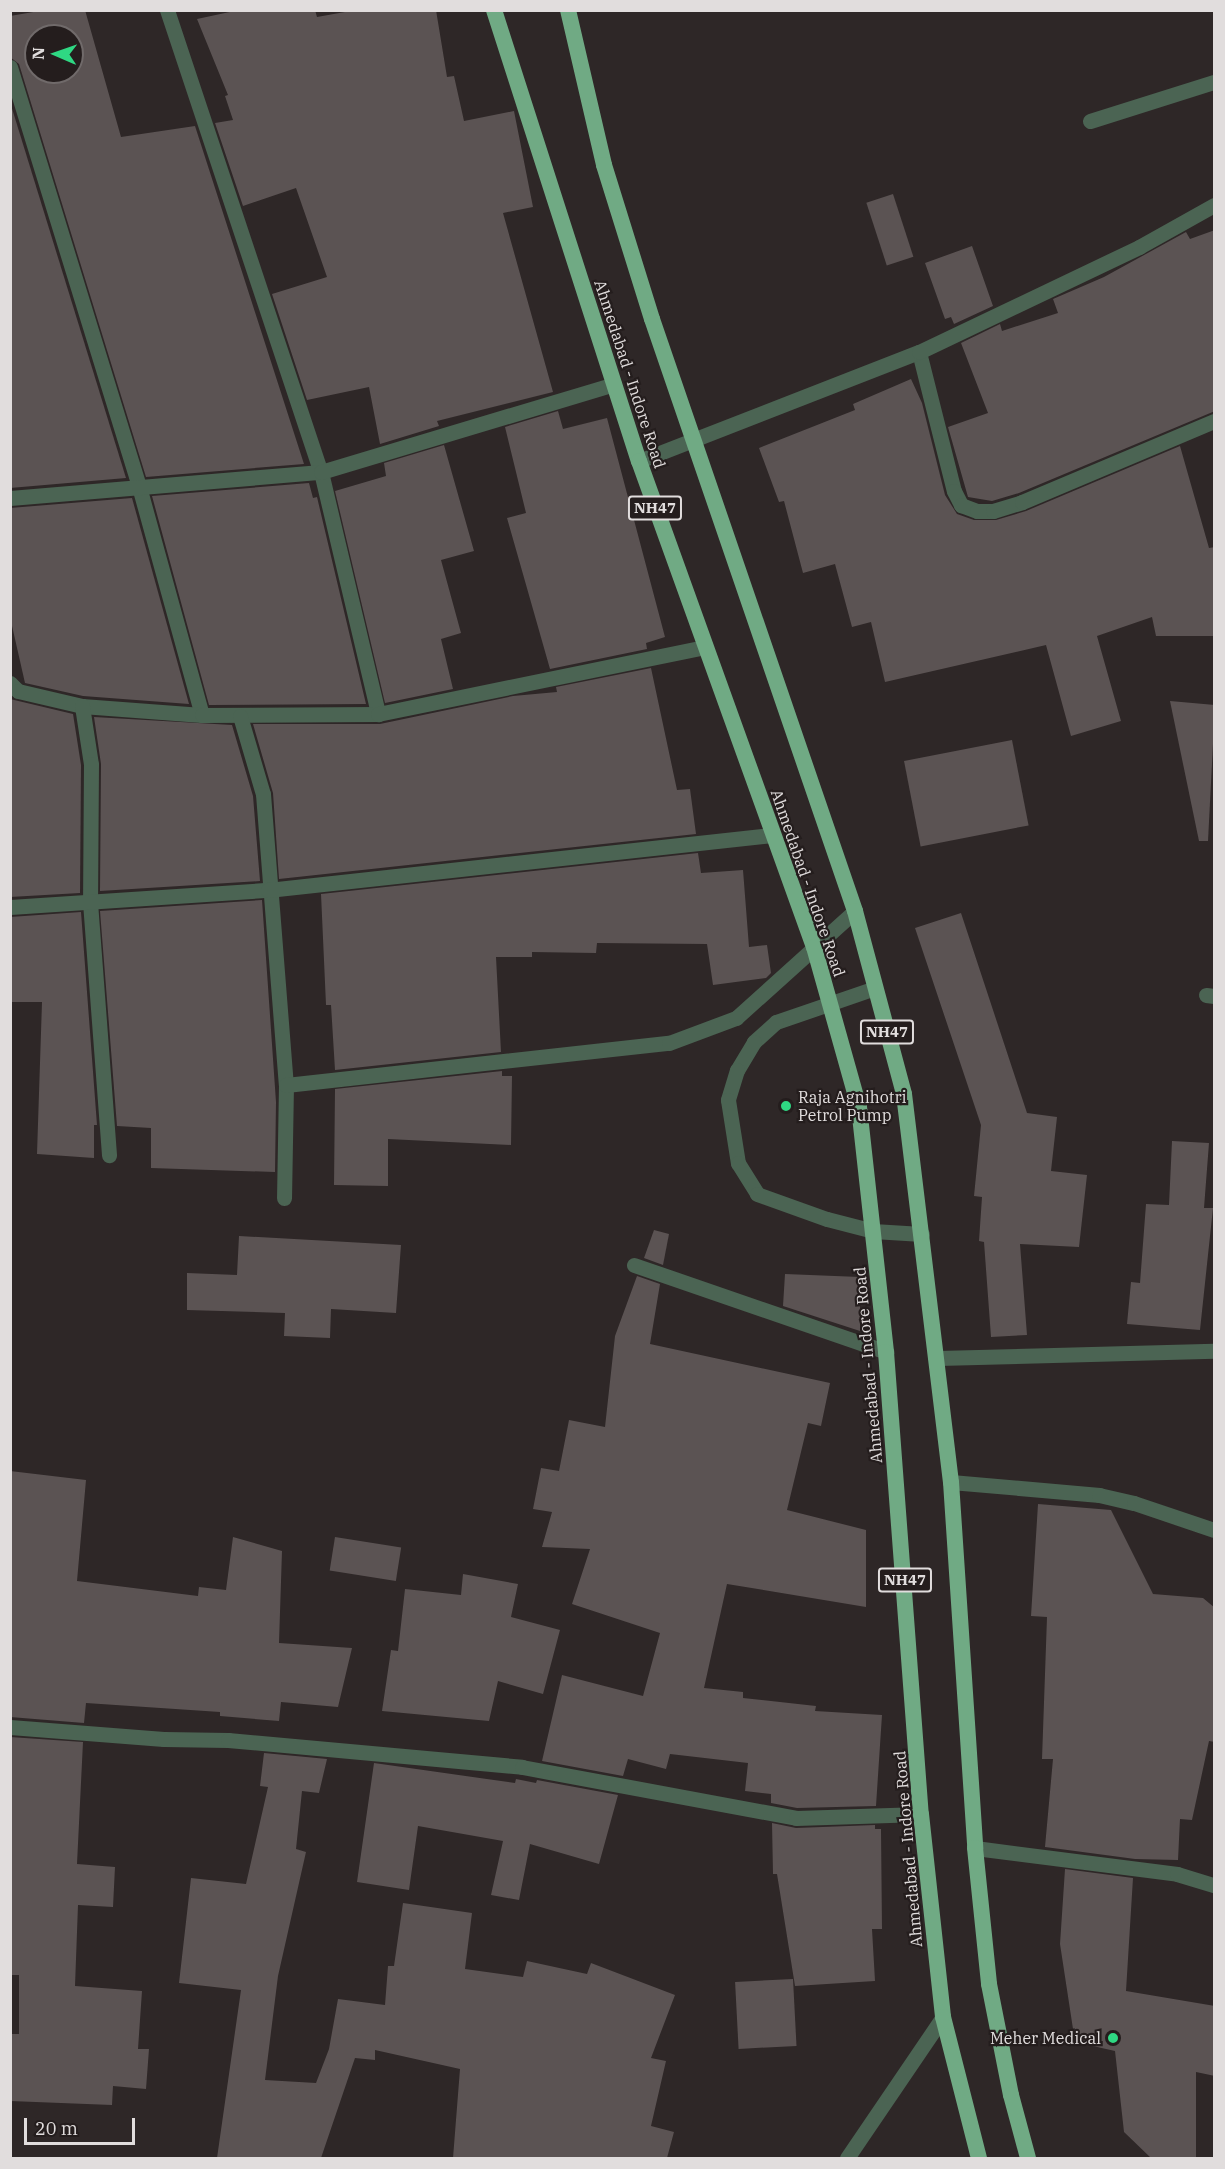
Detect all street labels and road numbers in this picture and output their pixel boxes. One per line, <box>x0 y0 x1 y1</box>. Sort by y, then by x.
street label: Ahmedabad - Indore Road <box>590 277 670 471</box>
road number: NH47 <box>626 496 684 520</box>
street label: Ahmedabad - Indore Road <box>767 787 849 979</box>
road number: NH47 <box>858 1020 916 1044</box>
street label: Ahmedabad - Indore Road <box>850 1266 886 1464</box>
road number: NH47 <box>876 1568 934 1592</box>
street label: Ahmedabad - Indore Road <box>890 1750 926 1948</box>

